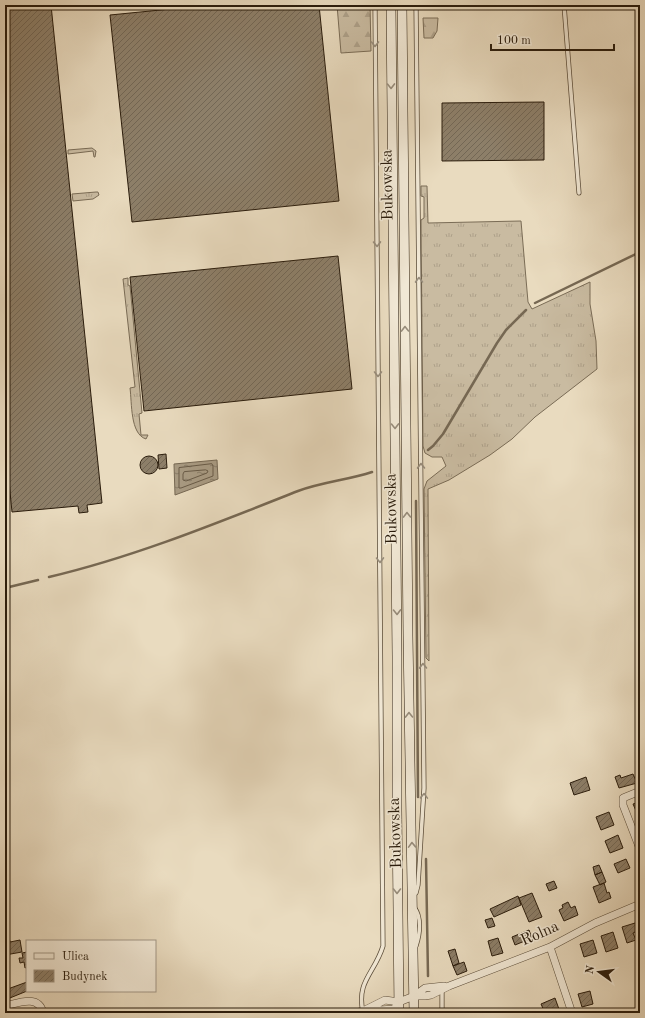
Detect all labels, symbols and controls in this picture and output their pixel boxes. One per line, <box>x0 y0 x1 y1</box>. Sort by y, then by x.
scale bar <box>491 26 614 52</box>
text: 100 m <box>497 35 531 47</box>
one-way arrow <box>371 41 379 47</box>
one-way arrow <box>387 83 396 89</box>
street label: Bukowska <box>379 149 397 221</box>
one-way arrow <box>373 241 381 247</box>
one-way arrow <box>415 277 423 283</box>
one-way arrow <box>401 326 409 332</box>
one-way arrow <box>374 371 382 377</box>
one-way arrow <box>391 423 399 429</box>
one-way arrow <box>417 463 425 469</box>
street label: Bukowska <box>383 473 401 545</box>
one-way arrow <box>403 512 411 518</box>
one-way arrow <box>375 557 384 563</box>
one-way arrow <box>393 609 401 615</box>
one-way arrow <box>419 663 427 669</box>
one-way arrow <box>405 712 413 718</box>
one-way arrow <box>419 793 428 799</box>
street label: Bukowska <box>387 797 405 869</box>
one-way arrow <box>407 842 416 848</box>
one-way arrow <box>393 888 401 894</box>
street label: Rolna <box>518 918 562 949</box>
legend <box>26 940 156 992</box>
text: Ulica <box>62 951 89 963</box>
north arrow <box>579 952 619 992</box>
text: N <box>584 964 597 975</box>
text: Budynek <box>62 971 108 983</box>

